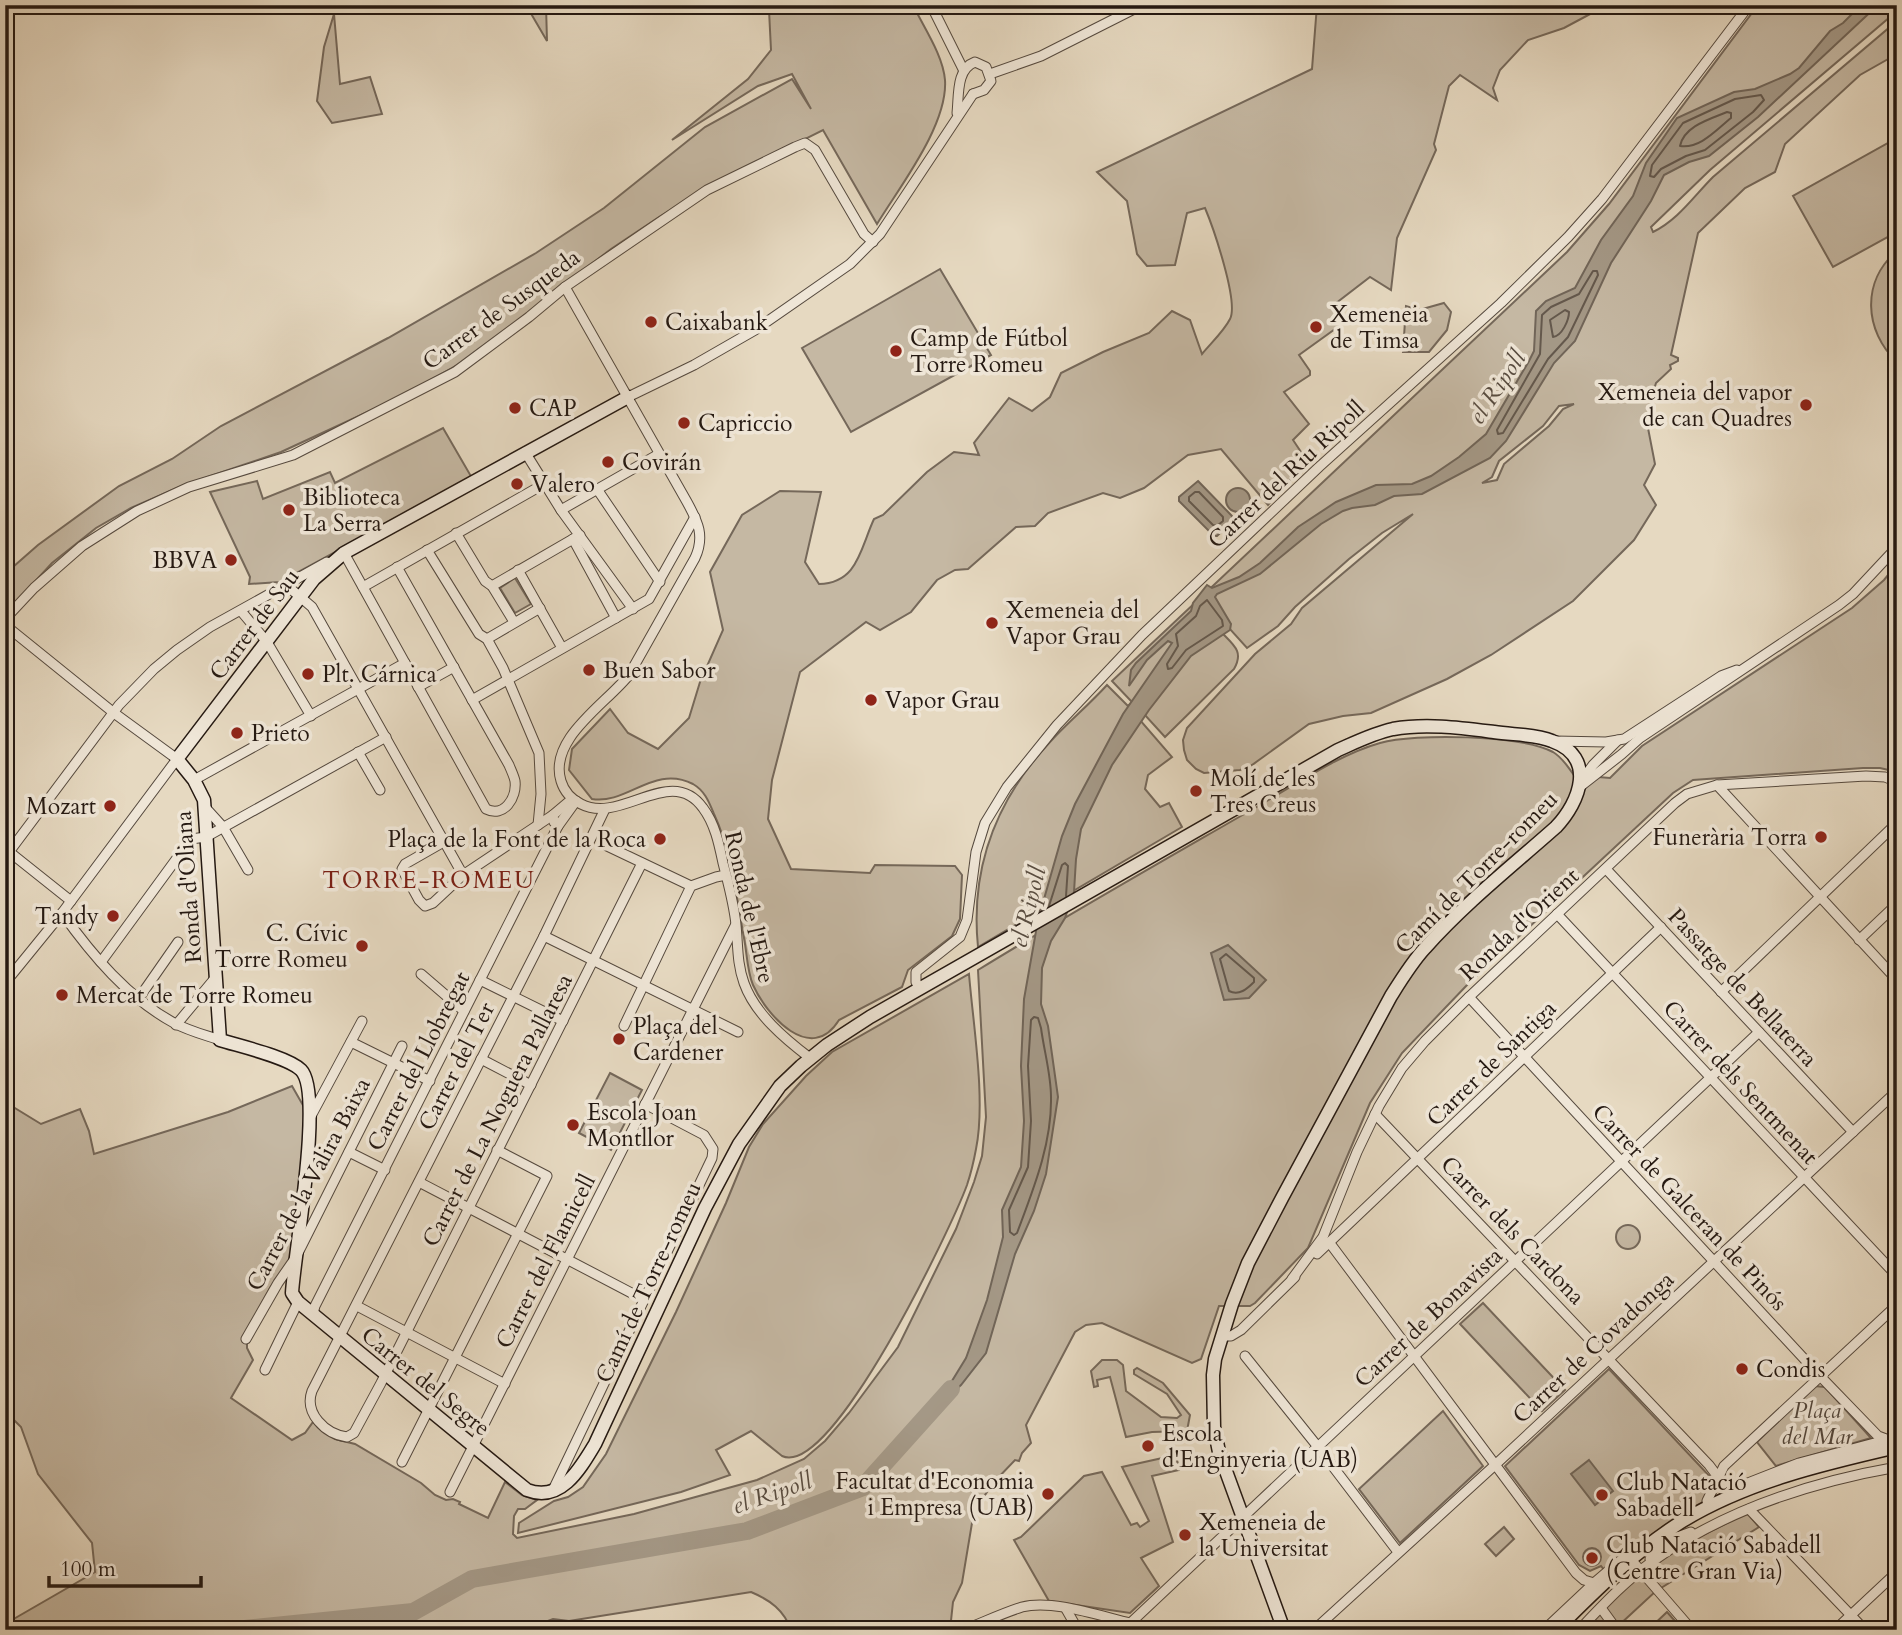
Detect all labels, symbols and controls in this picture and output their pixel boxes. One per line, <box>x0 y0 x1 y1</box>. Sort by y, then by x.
street label: Carrer de Susqueda <box>416 242 586 377</box>
place label: Xemeneia de Timsa <box>1330 299 1428 356</box>
place label: Caixabank <box>665 307 769 338</box>
marker: Caixabank <box>643 314 659 330</box>
marker: Xemeneia de Timsa <box>1308 319 1324 335</box>
place label: Camp de Fútbol Torre Romeu <box>910 323 1068 380</box>
marker: Camp de Fútbol Torre Romeu <box>888 343 904 359</box>
water label: el Ripoll <box>1461 343 1535 431</box>
place label: Xemeneia del vapor de can Quadres <box>1598 377 1793 434</box>
place label: CAP <box>529 393 577 424</box>
street label: Carrer del Riu Ripoll <box>1201 393 1372 555</box>
marker: Xemeneia del vapor de can Quadres <box>1798 397 1814 413</box>
marker: CAP <box>507 400 523 416</box>
place label: Capriccio <box>698 408 793 439</box>
marker: Capriccio <box>676 415 692 431</box>
place label: Covirán <box>622 447 702 478</box>
marker: Covirán <box>600 454 616 470</box>
place label: Valero <box>531 469 595 500</box>
marker: Valero <box>509 476 525 492</box>
place label: Biblioteca La Serra <box>303 482 400 539</box>
marker: Biblioteca La Serra <box>281 502 297 518</box>
place label: BBVA <box>152 545 218 576</box>
marker: BBVA <box>223 552 239 568</box>
street label: Carrer de Sau <box>202 562 307 686</box>
place label: Xemeneia del Vapor Grau <box>1006 595 1139 652</box>
marker: Xemeneia del Vapor Grau <box>984 615 1000 631</box>
place label: Buen Sabor <box>603 655 716 686</box>
place label: Plt. Cárnica <box>322 659 437 690</box>
marker: Buen Sabor <box>581 662 597 678</box>
marker: Plt. Cárnica <box>300 666 316 682</box>
place label: Vapor Grau <box>885 685 1000 716</box>
marker: Vapor Grau <box>863 692 879 708</box>
place label: Prieto <box>251 718 310 749</box>
marker: Prieto <box>229 725 245 741</box>
place label: Molí de les Tres Creus <box>1210 763 1316 820</box>
marker: Molí de les Tres Creus <box>1188 783 1204 799</box>
street label: Camí de Torre-romeu <box>1388 784 1565 961</box>
place label: Mozart <box>26 791 96 822</box>
marker: Mozart <box>102 798 118 814</box>
street label: Ronda d'Oliana <box>168 810 209 964</box>
place label: Funerària Torra <box>1652 822 1807 853</box>
place label: Plaça de la Font de la Roca <box>387 824 646 855</box>
street label: Ronda de l'Ebre <box>717 828 782 986</box>
marker: Funerària Torra <box>1813 829 1829 845</box>
marker: Plaça de la Font de la Roca <box>652 831 668 847</box>
street label: Ronda d'Orient <box>1453 861 1586 988</box>
water label: el Ripoll <box>1003 862 1055 951</box>
district label: TORRE-ROMEU <box>322 864 536 897</box>
place label: Tandy <box>35 901 99 932</box>
street label: Passatge de Bellaterra <box>1661 901 1824 1074</box>
marker: Tandy <box>105 908 121 924</box>
place label: C. Cívic Torre Romeu <box>214 918 348 975</box>
marker: C. Cívic Torre Romeu <box>354 938 370 954</box>
street label: Carrer del Llobregat <box>360 966 477 1156</box>
street label: Carrer de La Noguera Pallaresa <box>415 968 580 1252</box>
place label: Mercat de Torre Romeu <box>76 980 313 1011</box>
marker: Mercat de Torre Romeu <box>54 987 70 1003</box>
street label: Carrer de Santiga <box>1420 993 1563 1133</box>
street label: Carrer dels Sentmenat <box>1656 993 1825 1171</box>
street label: Carrer del Ter <box>411 996 502 1136</box>
place label: Plaça del Cardener <box>633 1011 724 1068</box>
marker: Plaça del Cardener <box>611 1031 627 1047</box>
street label: Carrer de la Valira Baixa <box>239 1072 378 1296</box>
place label: Escola Joan Montllor <box>587 1097 697 1154</box>
street label: Carrer de Galceran de Pinós <box>1585 1097 1794 1318</box>
marker: Escola Joan Montllor <box>565 1117 581 1133</box>
street label: Carrer dels Cardona <box>1434 1149 1592 1311</box>
street label: Carrer del Flamicell <box>488 1169 603 1354</box>
street label: Camí de Torre-romeu <box>588 1177 709 1388</box>
street label: Carrer de Bonavista <box>1347 1240 1509 1394</box>
street label: Carrer de Covadonga <box>1506 1264 1681 1430</box>
street label: Carrer del Segre <box>355 1320 497 1443</box>
place label: Condis <box>1756 1354 1826 1385</box>
marker: Condis <box>1734 1361 1750 1377</box>
park label: Plaça del Mar <box>1781 1395 1854 1452</box>
place label: Escola d'Enginyeria (UAB) <box>1162 1418 1358 1475</box>
marker: Escola d'Enginyeria (UAB) <box>1140 1438 1156 1454</box>
water label: el Ripoll <box>728 1464 818 1522</box>
place label: Facultat d'Economia i Empresa (UAB) <box>835 1466 1034 1523</box>
place label: Club Natació Sabadell <box>1616 1467 1747 1524</box>
marker: Facultat d'Economia i Empresa (UAB) <box>1040 1486 1056 1502</box>
marker: Club Natació Sabadell <box>1594 1487 1610 1503</box>
place label: Xemeneia de la Universitat <box>1199 1507 1328 1564</box>
marker: Xemeneia de la Universitat <box>1177 1527 1193 1543</box>
place label: Club Natació Sabadell (Centre Gran Via) <box>1606 1530 1821 1587</box>
scale bar <box>49 1544 201 1588</box>
marker: Club Natació Sabadell (Centre Gran Via) <box>1584 1550 1600 1566</box>
text: 100 m <box>60 1555 116 1584</box>

